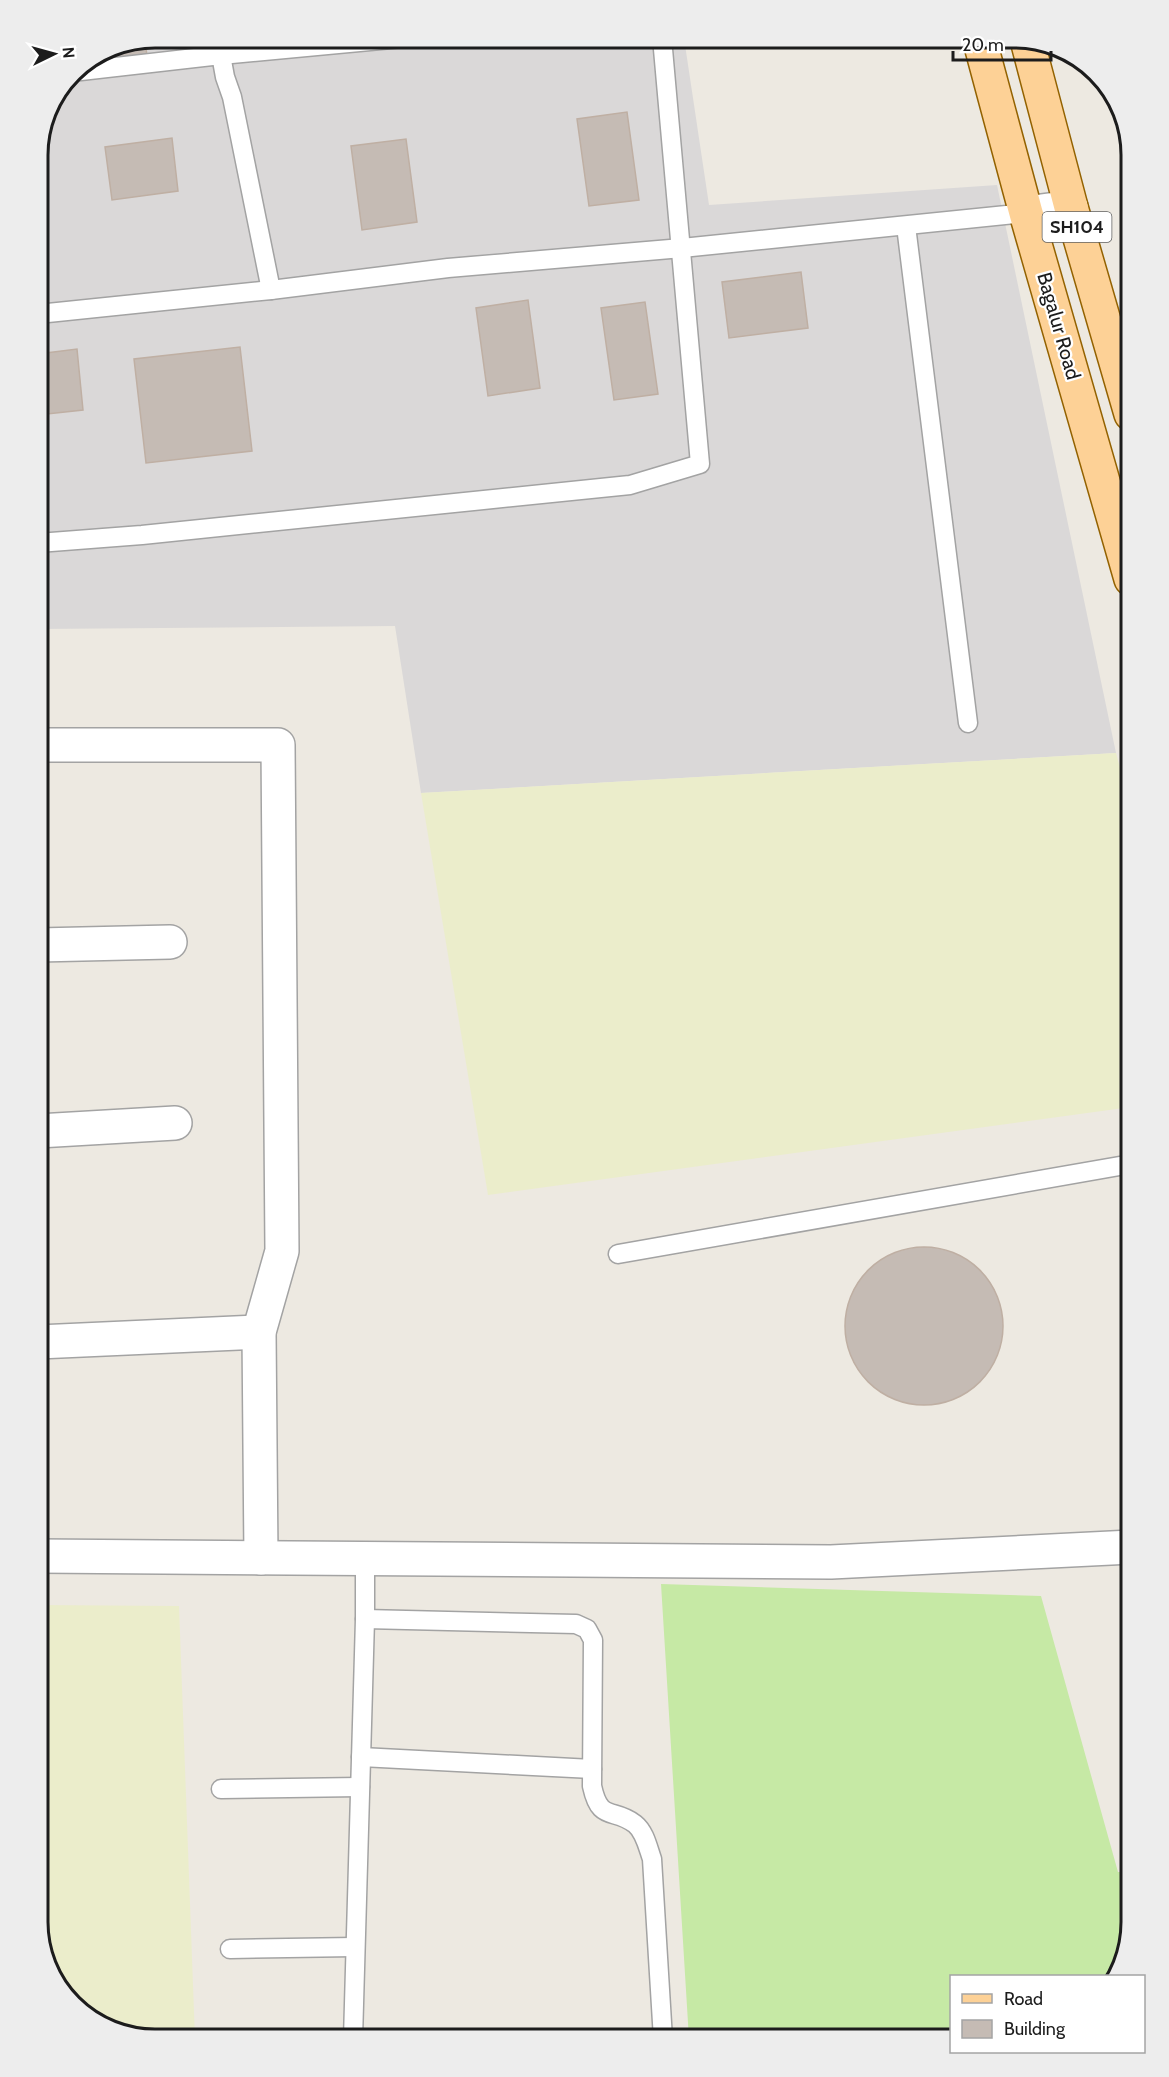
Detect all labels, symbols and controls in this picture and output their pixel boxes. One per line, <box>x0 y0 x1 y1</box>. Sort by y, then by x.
north arrow <box>24 24 84 84</box>
scale bar <box>953 24 1050 62</box>
text: 20 m <box>962 34 1004 56</box>
text: N <box>58 46 78 59</box>
road number: SH104 <box>1042 212 1112 242</box>
street label: Bagalur Road <box>1032 270 1086 382</box>
legend <box>950 1975 1145 2053</box>
text: Road <box>1004 1988 1043 2010</box>
text: Building <box>1004 2018 1066 2040</box>

